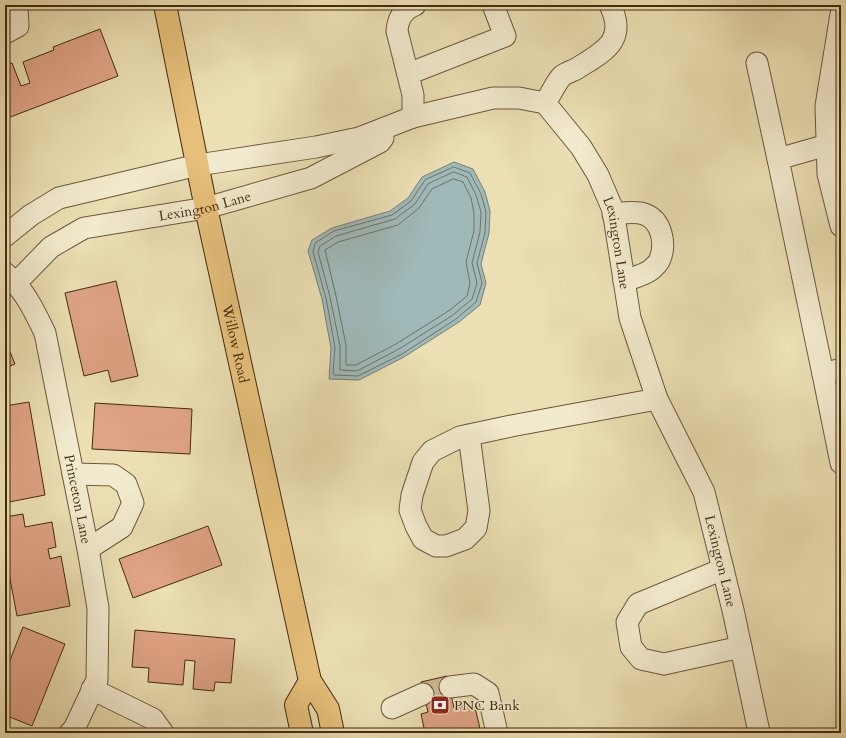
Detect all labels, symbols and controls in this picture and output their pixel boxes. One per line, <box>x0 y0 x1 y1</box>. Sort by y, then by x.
street label: Lexington Lane <box>157 186 253 225</box>
street label: Lexington Lane <box>599 193 635 291</box>
street label: Willow Road <box>218 302 254 385</box>
street label: Princeton Lane <box>60 453 96 545</box>
street label: Lexington Lane <box>700 513 741 609</box>
bank icon: PNC Bank <box>429 694 451 716</box>
place label: PNC Bank <box>454 696 520 715</box>

